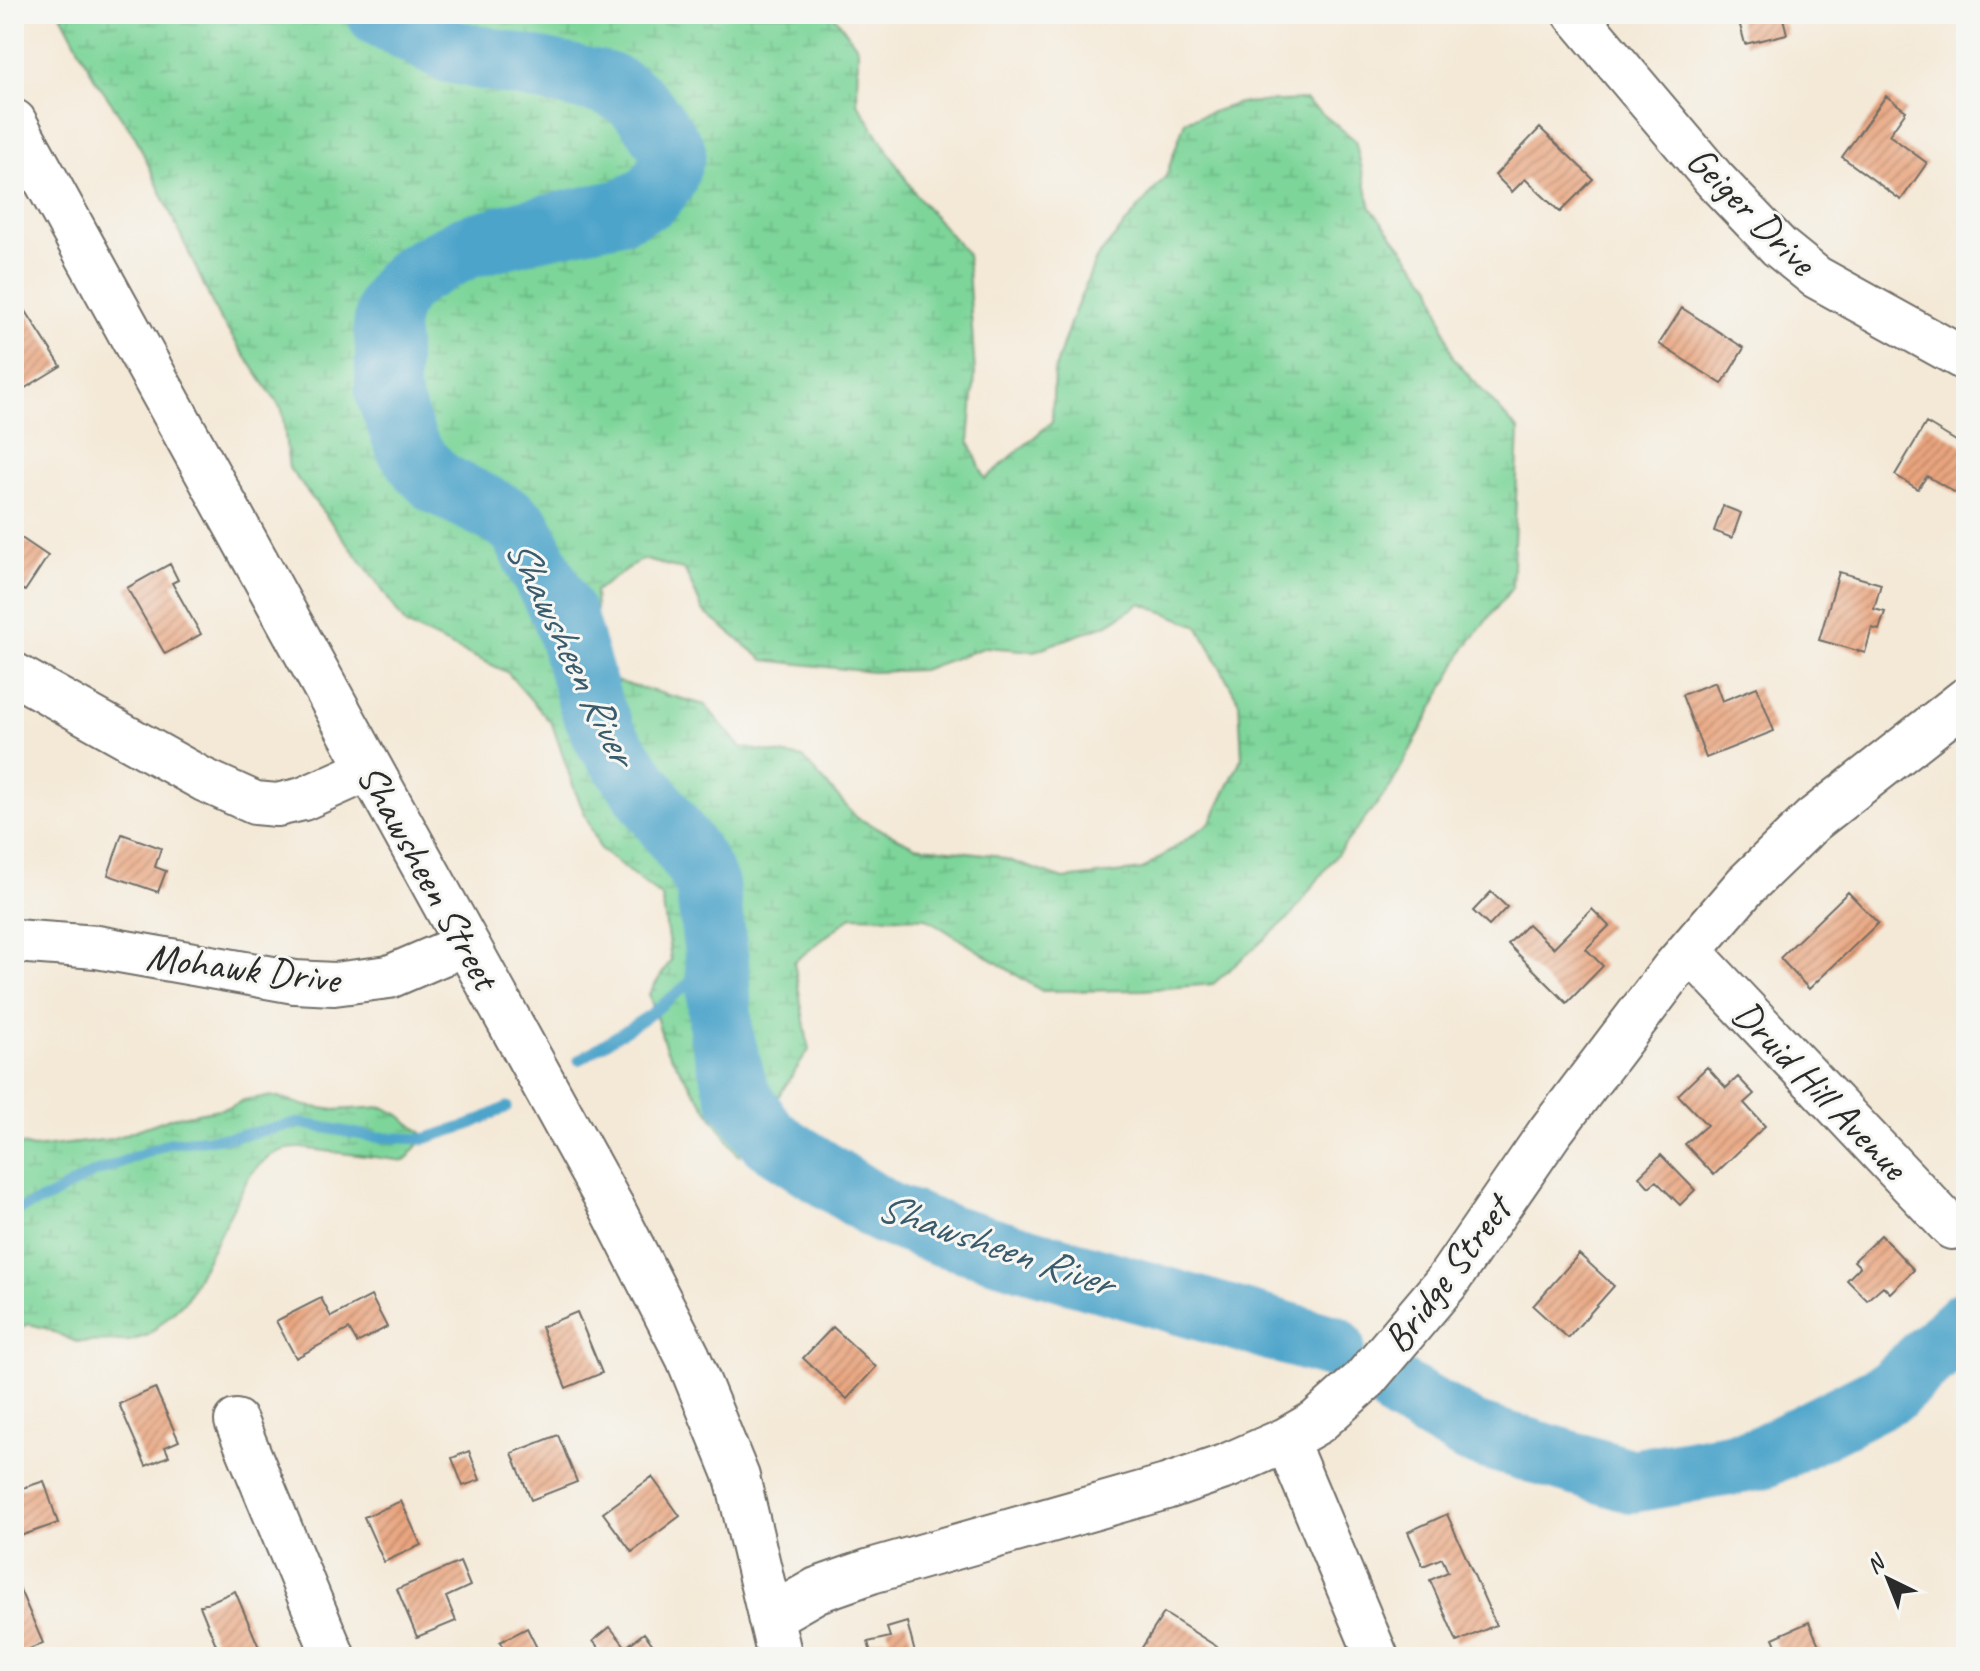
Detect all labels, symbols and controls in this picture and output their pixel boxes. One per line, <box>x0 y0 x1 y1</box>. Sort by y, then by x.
street label: Geiger Drive <box>1676 135 1829 288</box>
water label: Shawsheen River <box>493 529 651 779</box>
street label: Shawsheen Street <box>346 755 512 1001</box>
street label: Mohawk Drive <box>143 931 345 1005</box>
street label: Druid Hill Avenue <box>1722 989 1921 1192</box>
water label: Shawsheen River <box>871 1180 1126 1312</box>
street label: Bridge Street <box>1372 1182 1525 1363</box>
north arrow <box>1848 1539 1928 1619</box>
text: N <box>1861 1548 1892 1580</box>

